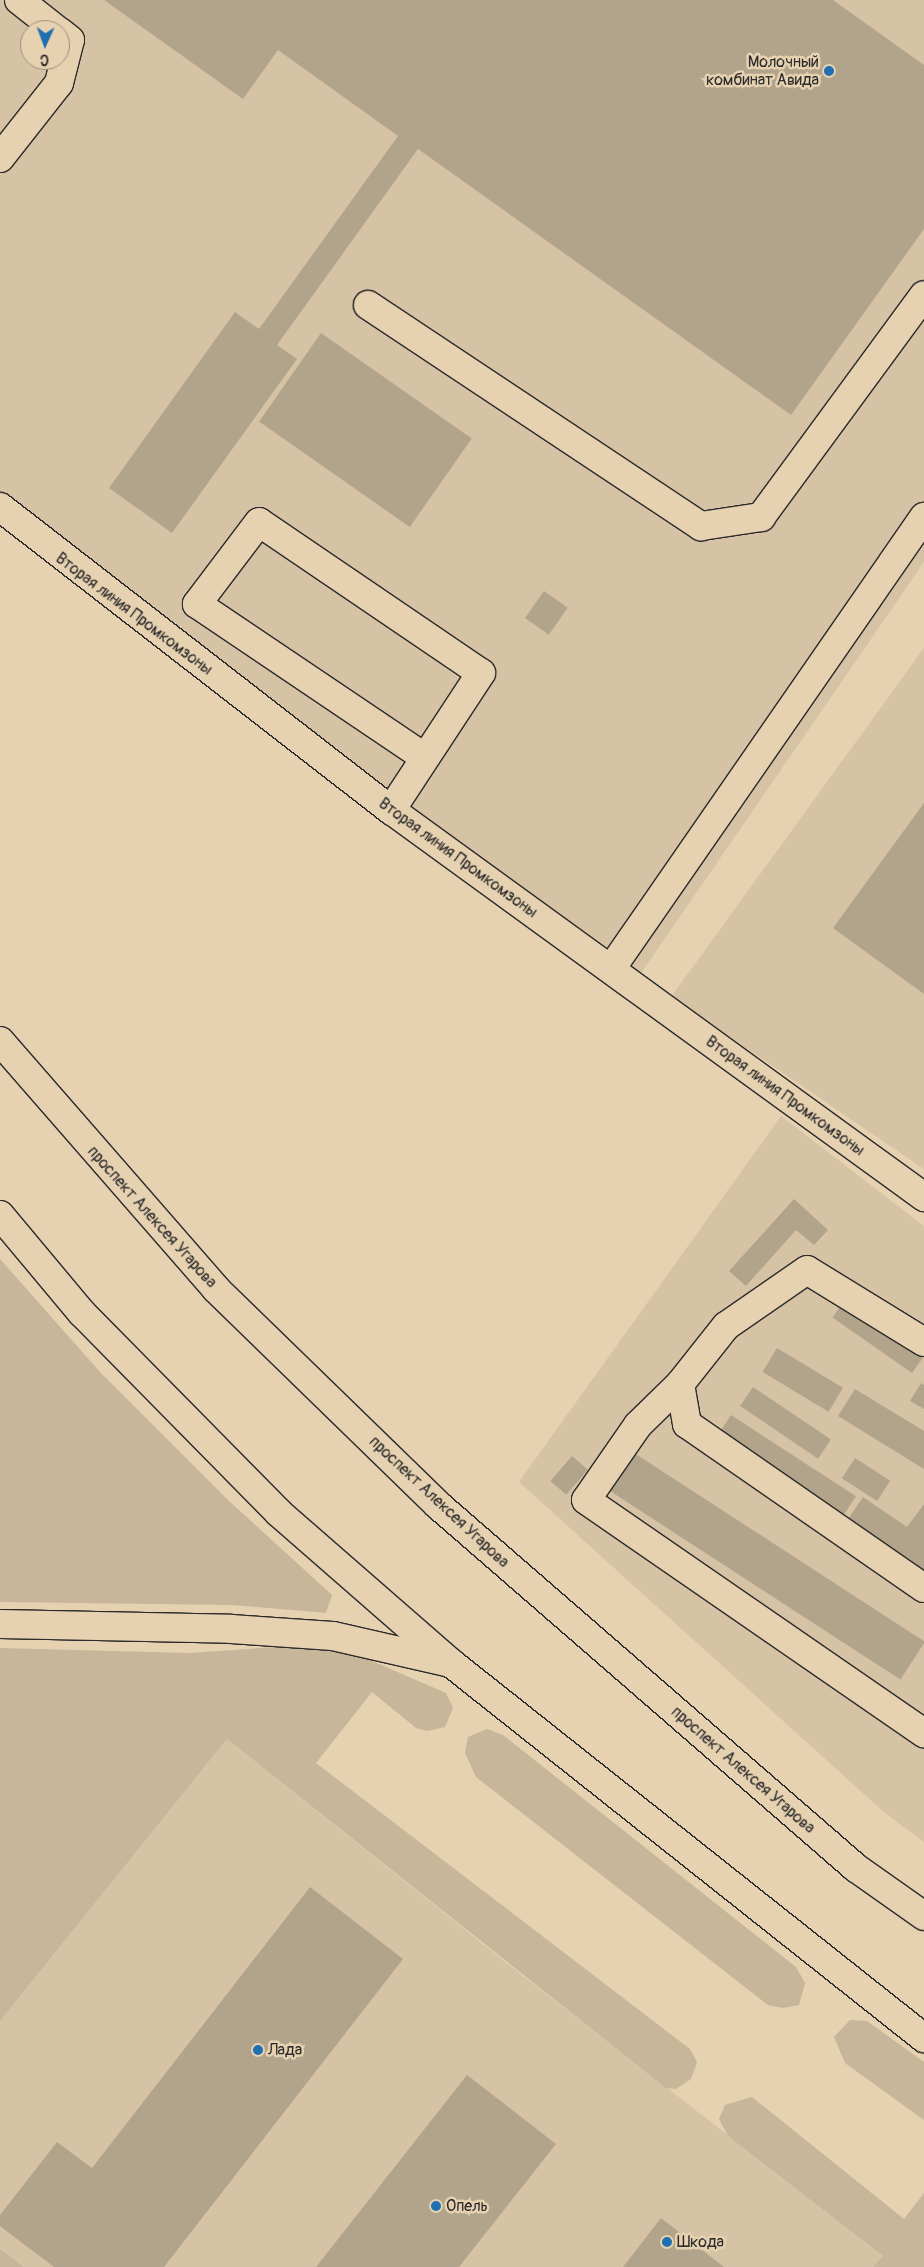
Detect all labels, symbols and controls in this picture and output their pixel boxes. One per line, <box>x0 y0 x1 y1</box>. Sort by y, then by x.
north arrow <box>20 20 70 70</box>
text: С <box>40 51 49 68</box>
place label: Молочный комбинат Авида <box>706 52 819 90</box>
marker: Молочный комбинат Авида <box>823 65 835 77</box>
street label: Вторая линия Промкомзоны <box>52 549 216 679</box>
street label: Вторая линия Промкомзоны <box>375 794 541 922</box>
street label: Вторая линия Промкомзоны <box>702 1032 868 1160</box>
street label: проспект Алексея Угарова <box>83 1142 221 1292</box>
street label: проспект Алексея Угарова <box>365 1432 513 1572</box>
street label: проспект Алексея Угарова <box>667 1702 819 1838</box>
place label: Лада <box>268 2040 302 2060</box>
marker: Лада <box>252 2044 264 2056</box>
place label: Опель <box>446 2196 488 2216</box>
marker: Опель <box>430 2200 442 2212</box>
place label: Шкода <box>677 2232 724 2252</box>
marker: Шкода <box>661 2236 673 2248</box>

